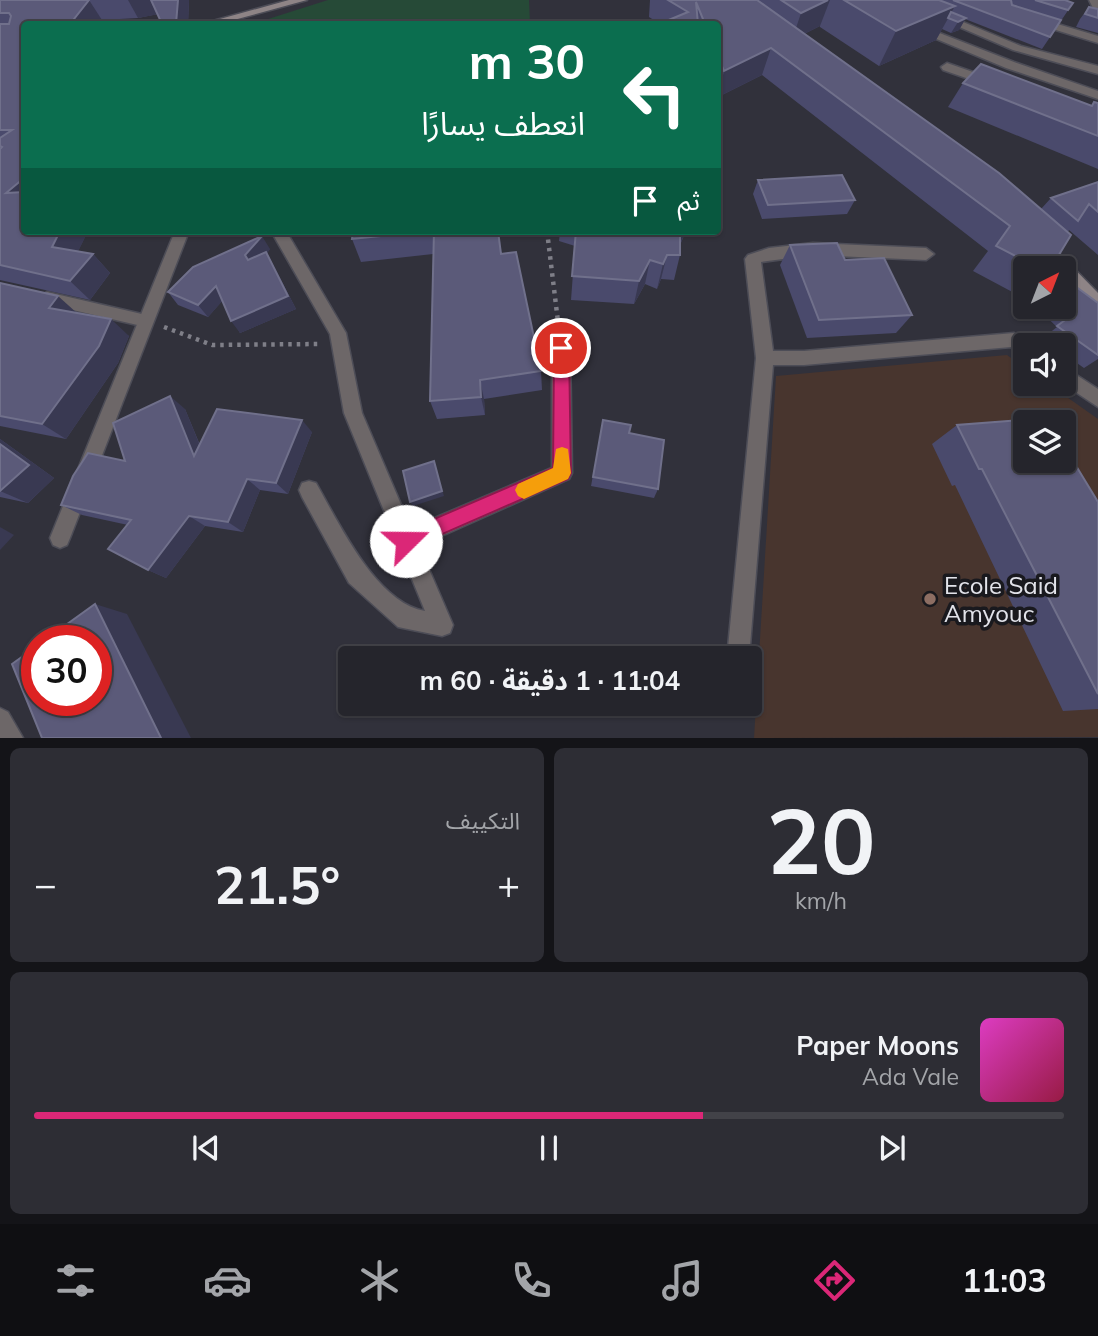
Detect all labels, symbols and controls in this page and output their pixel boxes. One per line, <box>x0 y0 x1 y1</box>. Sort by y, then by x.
text: 30 m <box>469 30 585 91</box>
icon: left <box>609 49 700 140</box>
text: انعطف يسارًا <box>421 103 585 143</box>
icon: arrive <box>626 182 664 220</box>
text: ثم <box>678 184 700 217</box>
north arrow <box>1013 256 1076 318</box>
map controls <box>1013 256 1076 473</box>
pin <box>531 318 591 378</box>
icon: arrive <box>542 329 580 367</box>
button: sound <box>1013 333 1076 396</box>
button: layers <box>1013 410 1076 473</box>
position arrow <box>369 504 443 578</box>
place label: Ecole Said Amyouc <box>944 570 1058 628</box>
marker: Ecole Said Amyouc <box>922 591 938 607</box>
speed limit sign: 30 <box>21 625 112 716</box>
text: 11:04 · 1 دقيقة · 60 m <box>420 664 680 697</box>
text: 20 <box>766 783 876 897</box>
text: التكييف <box>446 806 520 835</box>
text: 21.5° <box>214 852 340 917</box>
text: − <box>34 860 57 908</box>
text: + <box>497 860 520 908</box>
text: km/h <box>795 886 847 915</box>
text: Paper Moons <box>796 1029 959 1062</box>
text: Ada Vale <box>862 1062 959 1091</box>
icon: previous <box>187 1129 225 1167</box>
icon: pause <box>530 1129 568 1167</box>
icon: next <box>873 1129 911 1167</box>
icon: filters <box>51 1256 100 1305</box>
icon: car <box>203 1256 252 1305</box>
icon: climate <box>355 1256 404 1305</box>
icon: phone <box>507 1256 556 1305</box>
icon: music <box>658 1256 707 1305</box>
icon: directions <box>810 1256 859 1305</box>
text: 11:03 <box>962 1260 1047 1300</box>

